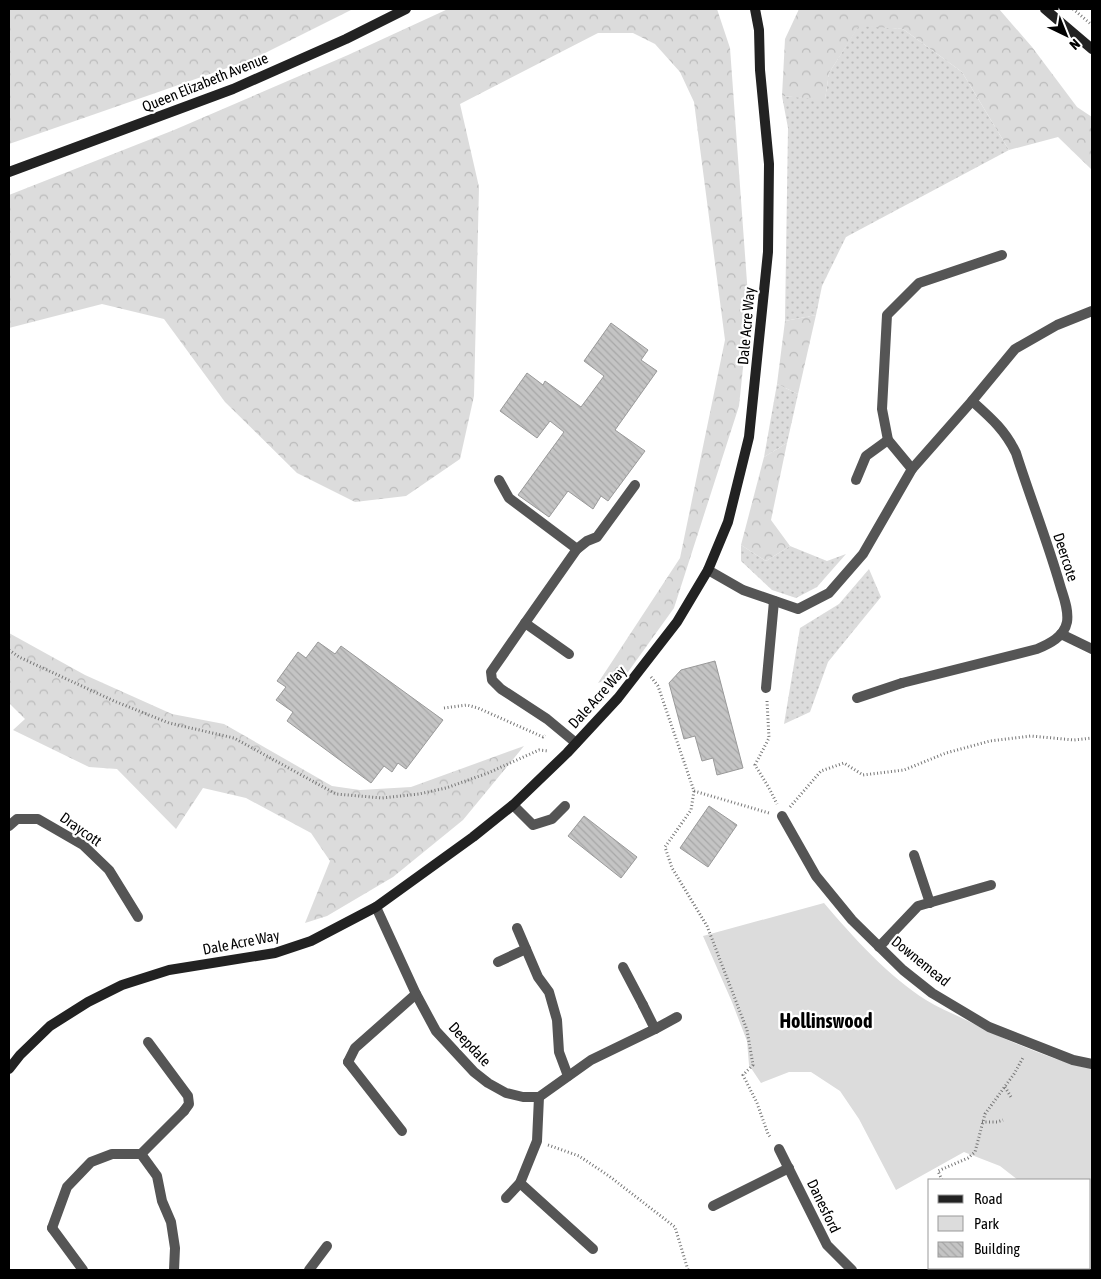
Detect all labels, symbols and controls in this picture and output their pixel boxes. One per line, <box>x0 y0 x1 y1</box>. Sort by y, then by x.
north arrow <box>1041 10 1091 60</box>
text: N <box>1066 36 1083 53</box>
street label: Queen Elizabeth Avenue <box>140 49 271 115</box>
street label: Dale Acre Way <box>734 286 758 366</box>
street label: Deercote <box>1050 531 1082 584</box>
street label: Dale Acre Way <box>565 662 629 732</box>
street label: Draycott <box>57 809 105 849</box>
street label: Dale Acre Way <box>201 926 281 958</box>
street label: Downemead <box>888 932 954 990</box>
district label: Hollinswood <box>780 1009 873 1032</box>
street label: Deepdale <box>445 1019 495 1070</box>
street label: Danesford <box>804 1176 844 1236</box>
legend <box>928 1179 1091 1269</box>
text: Road <box>974 1190 1003 1207</box>
text: Park <box>974 1215 999 1232</box>
text: Building <box>974 1240 1020 1257</box>

